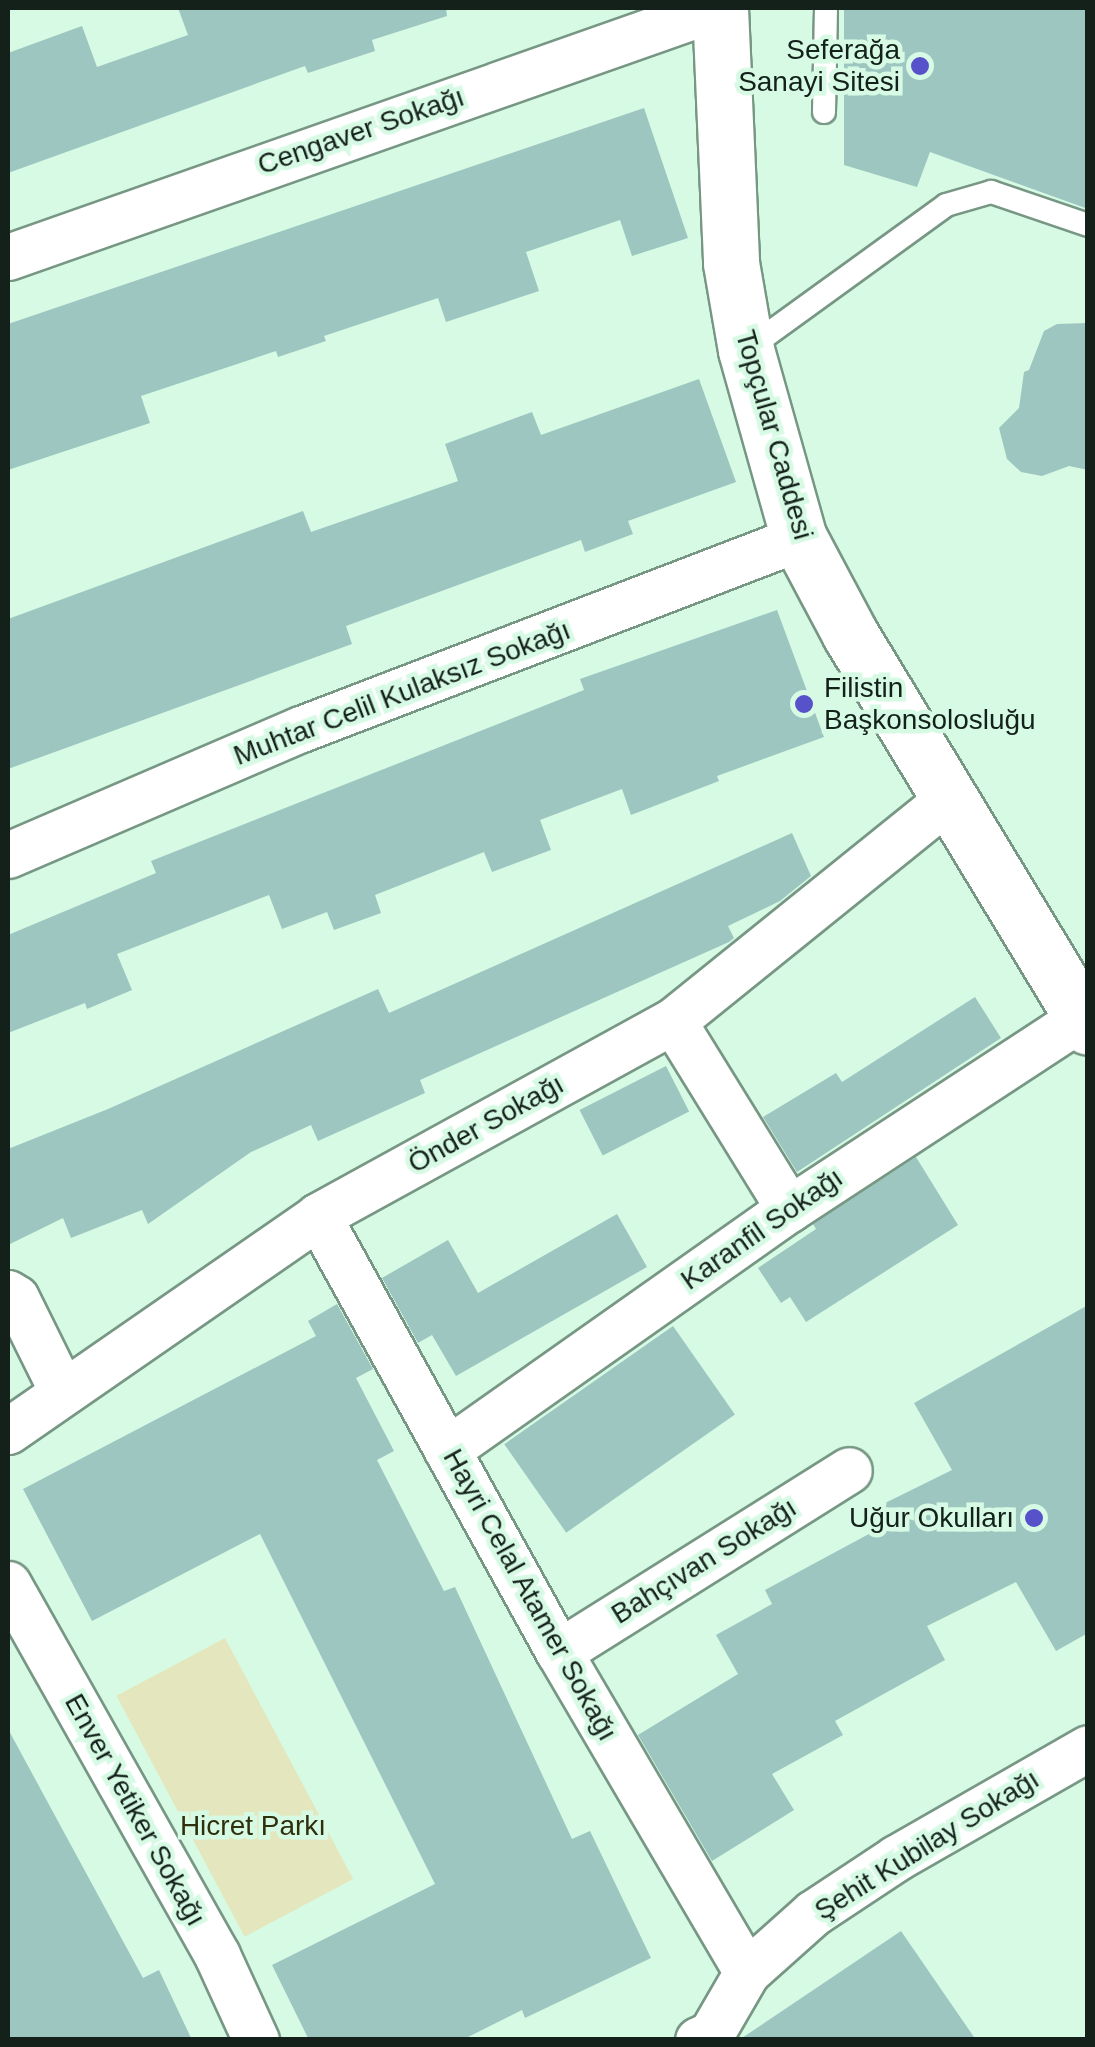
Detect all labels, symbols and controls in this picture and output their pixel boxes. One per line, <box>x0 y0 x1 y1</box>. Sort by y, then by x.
place label: Seferağa Sanayi Sitesi <box>738 33 900 99</box>
marker: Seferağa Sanayi Sitesi <box>909 55 931 77</box>
street label: Cengaver Sokağı <box>253 80 469 182</box>
street label: Topçular Caddesi <box>728 326 820 544</box>
street label: Muhtar Celil Kulaksız Sokağı <box>229 613 575 773</box>
place label: Filistin Başkonsolosluğu <box>824 671 1036 737</box>
marker: Filistin Başkonsolosluğu <box>793 693 815 715</box>
street label: Önder Sokağı <box>402 1067 570 1181</box>
street label: Karanfil Sokağı <box>675 1161 849 1297</box>
street label: Hayri Celal Atamer Sokağı <box>435 1443 625 1747</box>
street label: Bahçıvan Sokağı <box>605 1491 803 1631</box>
place label: Uğur Okulları <box>849 1501 1014 1535</box>
marker: Uğur Okulları <box>1023 1507 1045 1529</box>
street label: Enver Yetiker Sokağı <box>57 1688 213 1932</box>
street label: Şehit Kubilay Sokağı <box>809 1762 1045 1928</box>
park label: Hicret Parkı <box>180 1809 326 1843</box>

